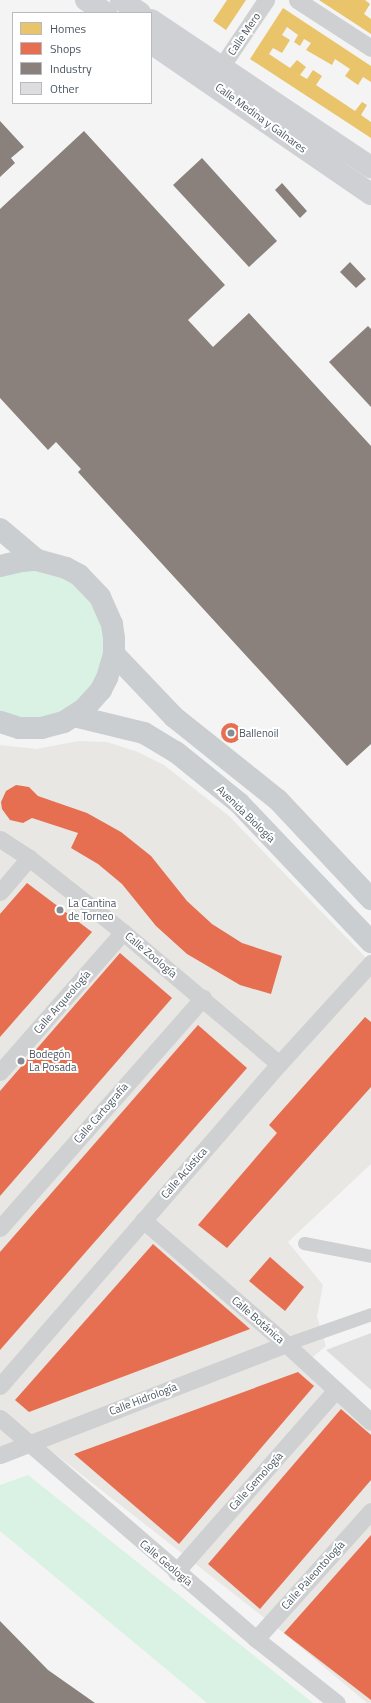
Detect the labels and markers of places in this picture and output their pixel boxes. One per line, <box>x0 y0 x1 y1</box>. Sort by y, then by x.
place label: Ballenoil <box>239 726 279 740</box>
marker: Ballenoil <box>226 728 236 738</box>
place label: La Cantina de Torneo <box>68 897 116 923</box>
marker: La Cantina de Torneo <box>55 905 65 915</box>
place label: Bodegón La Posada <box>29 1048 76 1074</box>
marker: Bodegón La Posada <box>16 1056 26 1066</box>

